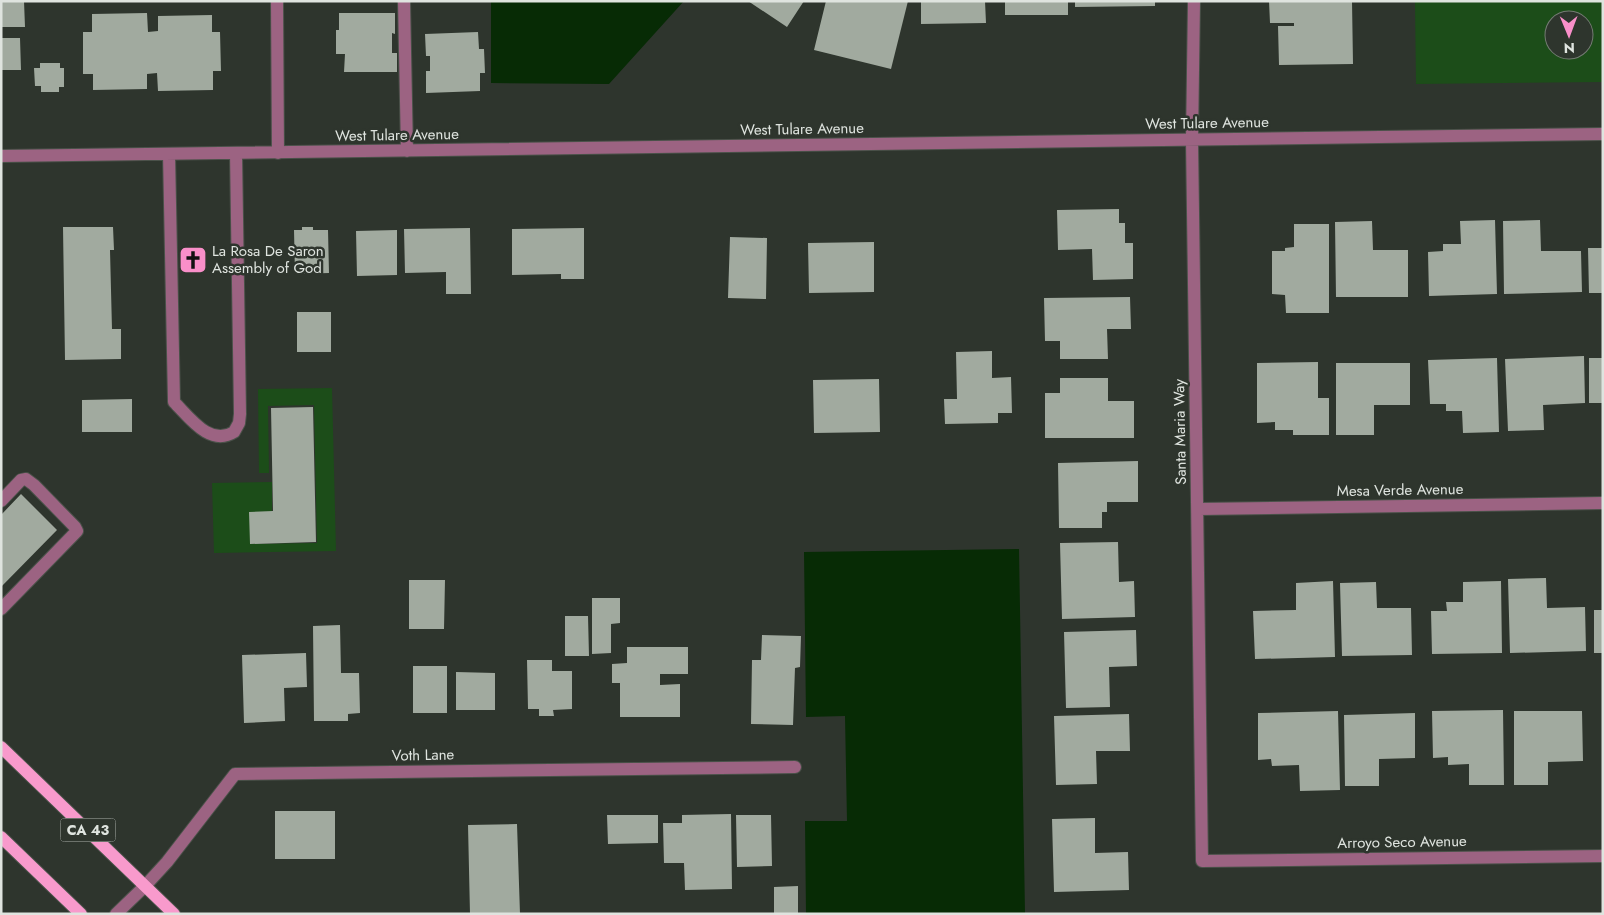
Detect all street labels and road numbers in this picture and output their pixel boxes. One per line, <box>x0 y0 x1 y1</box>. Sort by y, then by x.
street label: West Tulare Avenue <box>1145 111 1269 135</box>
street label: West Tulare Avenue <box>740 117 864 141</box>
street label: West Tulare Avenue <box>335 123 459 147</box>
street label: Santa Maria Way <box>1168 378 1192 485</box>
street label: Mesa Verde Avenue <box>1336 478 1464 502</box>
street label: Voth Lane <box>392 743 455 767</box>
road number: CA 43 <box>61 818 116 842</box>
street label: Arroyo Seco Avenue <box>1337 830 1467 854</box>

